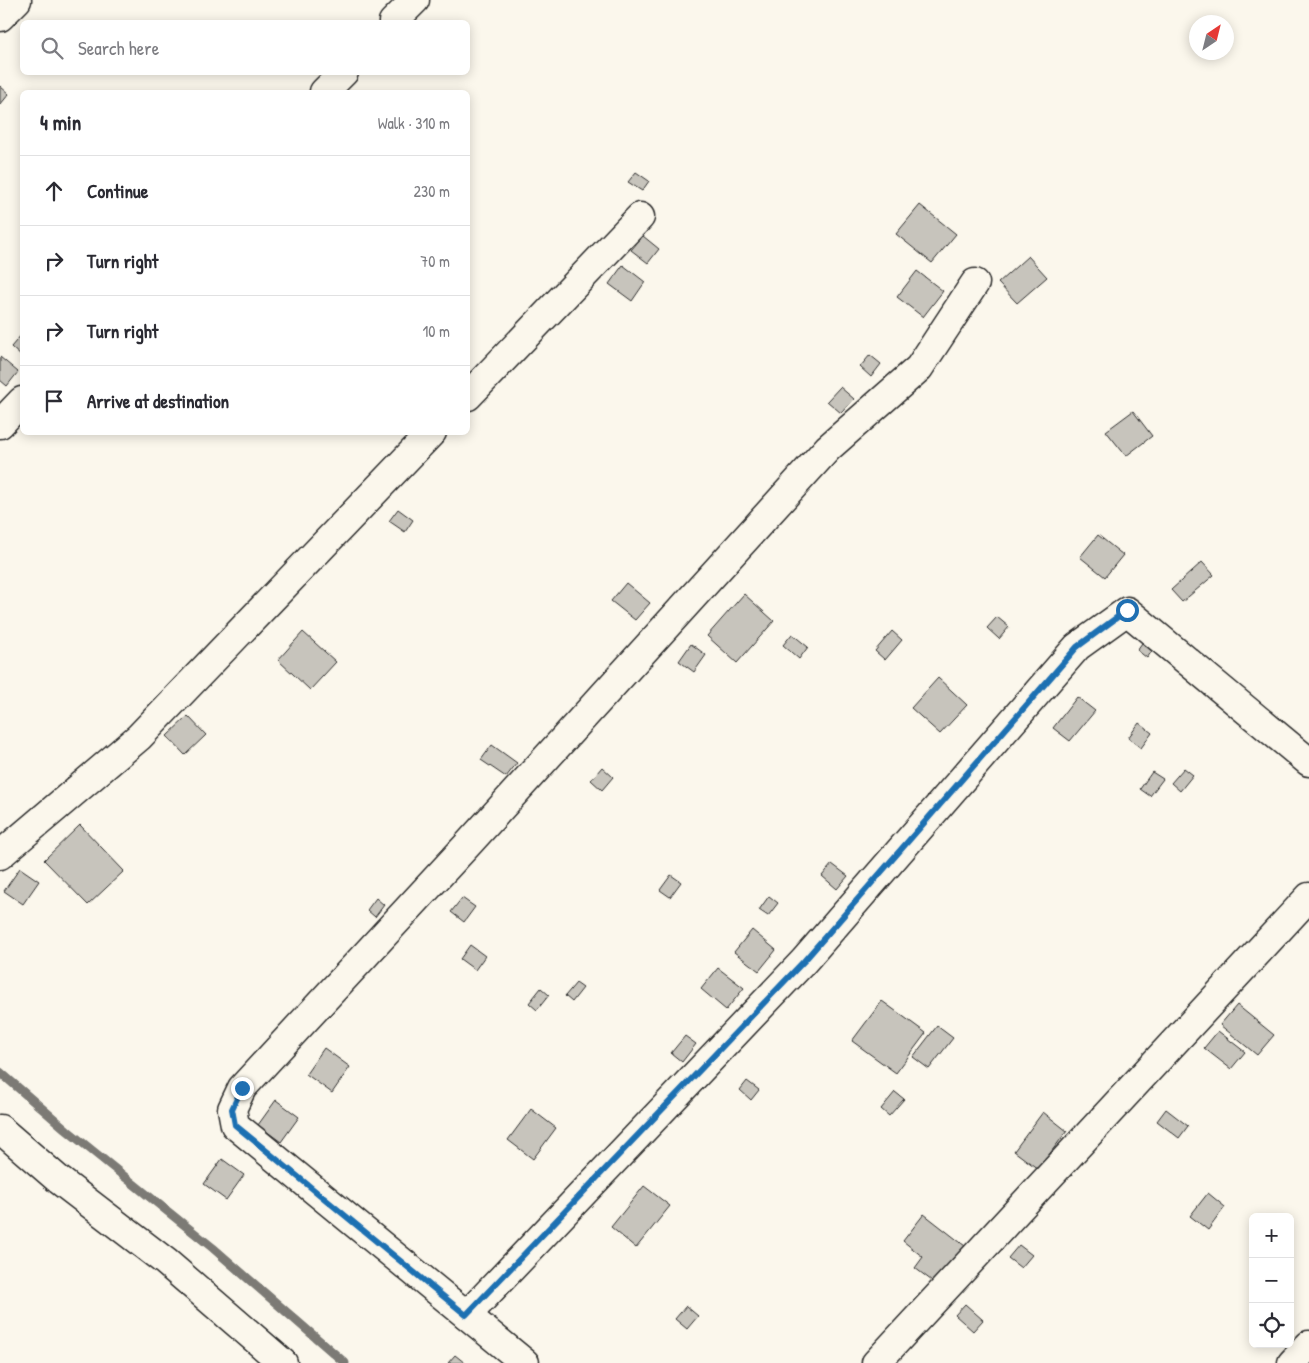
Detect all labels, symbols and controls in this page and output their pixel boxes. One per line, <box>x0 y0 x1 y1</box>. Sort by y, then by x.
north arrow <box>1189 15 1234 60</box>
search box <box>20 20 470 75</box>
icon: search <box>38 34 66 62</box>
text: Search here <box>78 35 159 61</box>
text: 4 min <box>40 108 81 137</box>
text: Walk · 310 m <box>378 112 450 134</box>
icon: ahead <box>40 177 68 205</box>
text: Continue <box>87 178 148 204</box>
text: 230 m <box>414 180 450 202</box>
icon: right <box>40 247 68 275</box>
text: Turn right <box>87 248 158 274</box>
text: 70 m <box>420 250 450 272</box>
icon: right <box>40 317 68 345</box>
text: Turn right <box>87 318 158 344</box>
text: 10 m <box>422 320 450 342</box>
icon: arrive <box>40 387 68 415</box>
text: Arrive at destination <box>87 388 229 414</box>
route start <box>1116 599 1139 622</box>
route end <box>231 1077 254 1100</box>
map controls <box>1249 1213 1294 1348</box>
button: + <box>1249 1213 1294 1258</box>
button: − <box>1249 1258 1294 1303</box>
button: locate <box>1249 1303 1294 1348</box>

